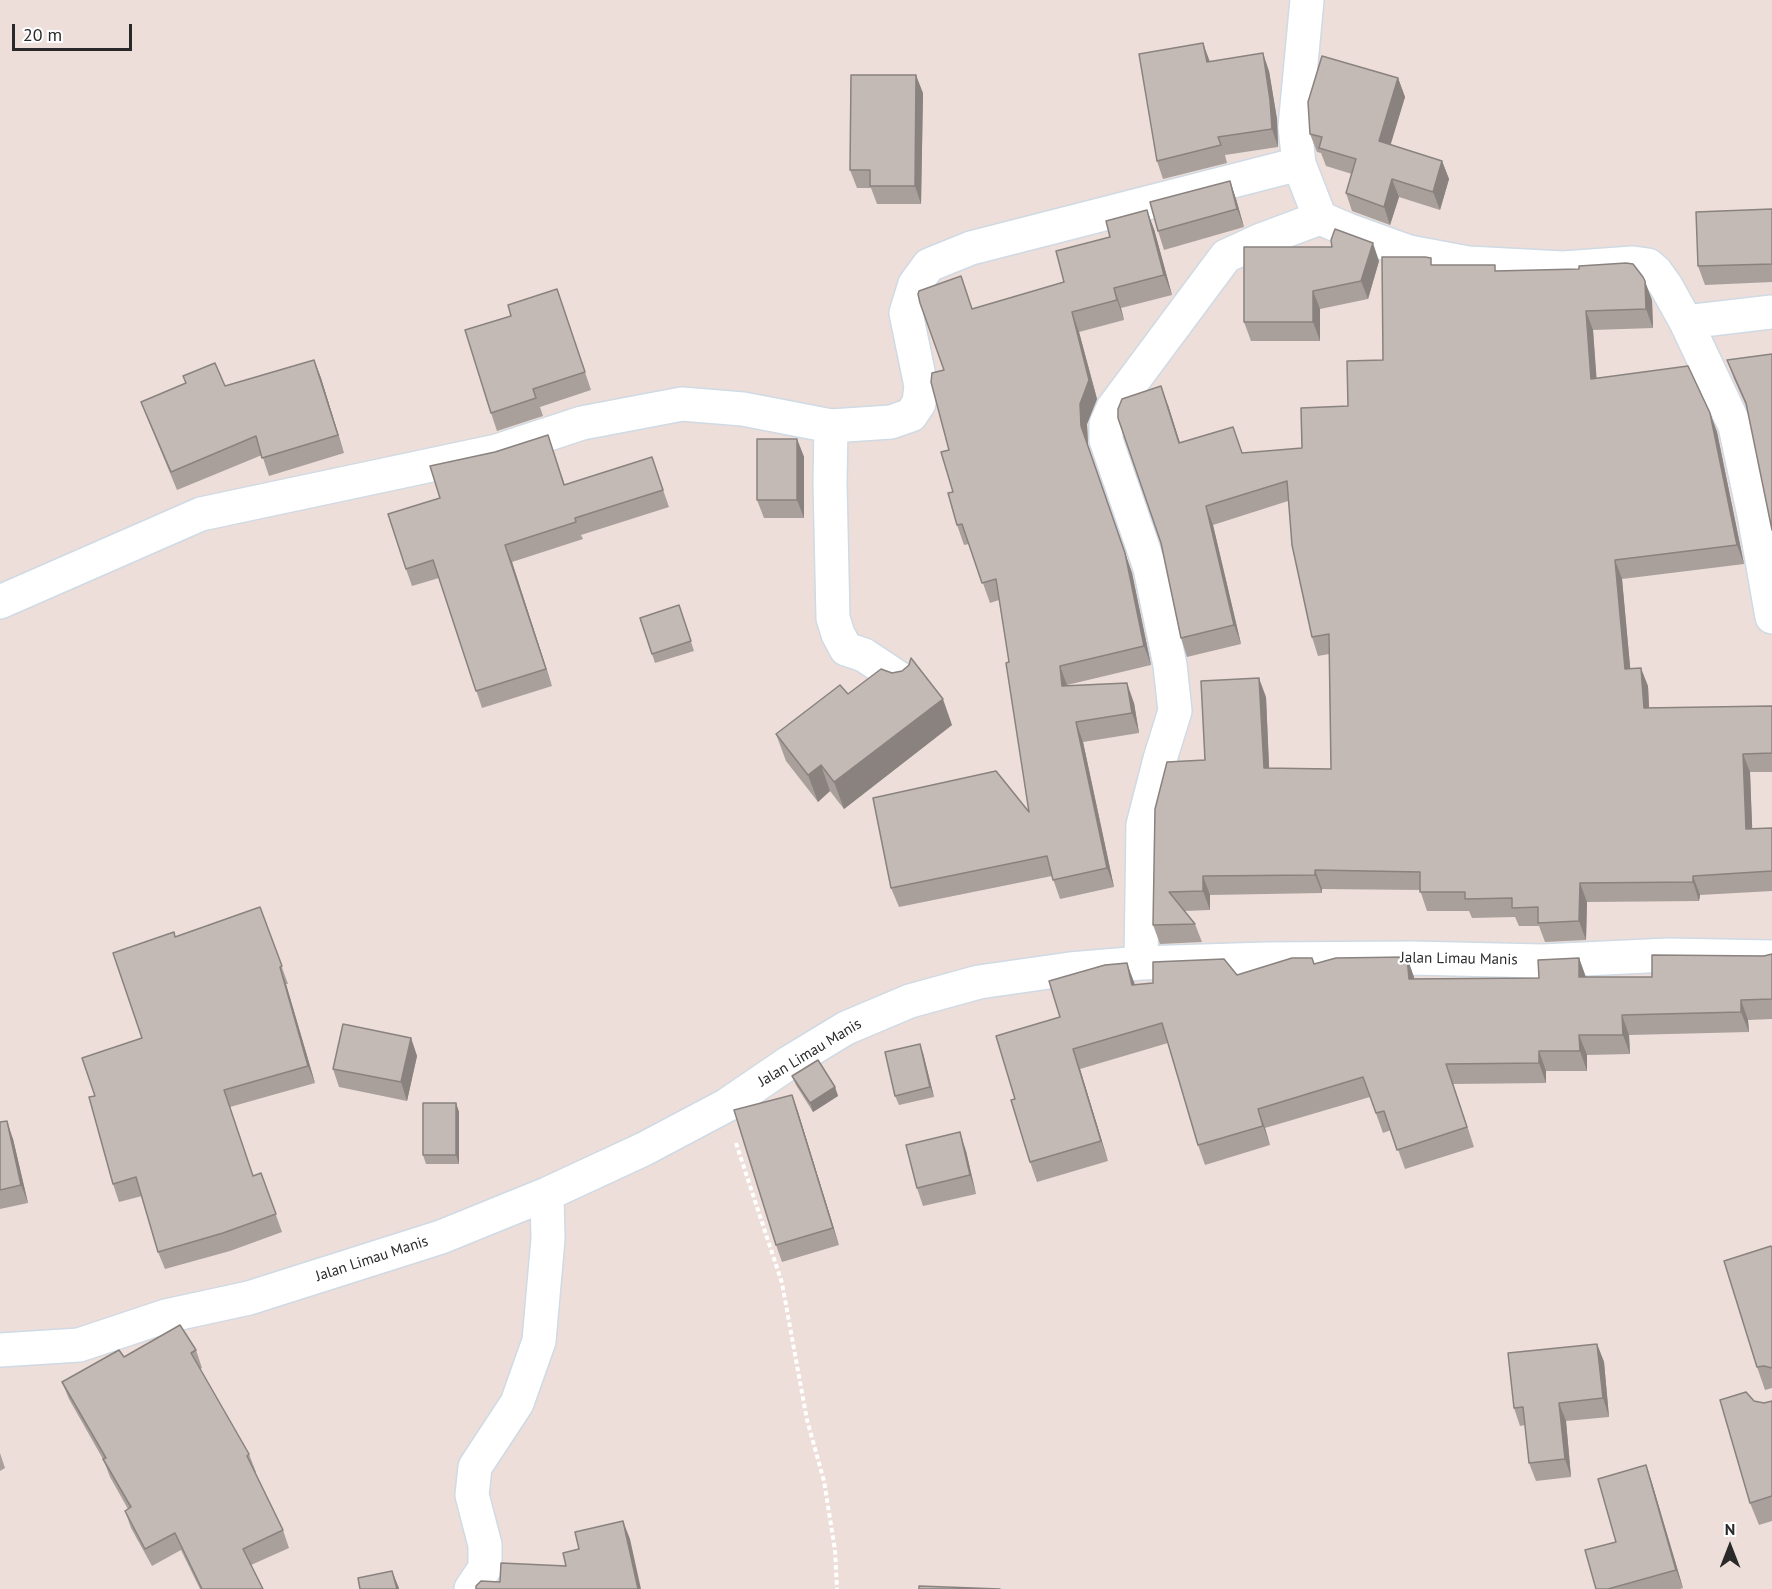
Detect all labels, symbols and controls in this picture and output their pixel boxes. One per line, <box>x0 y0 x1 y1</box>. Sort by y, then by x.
scale bar <box>15 12 135 50</box>
text: 20 m <box>23 23 62 46</box>
street label: Jalan Limau Manis <box>1400 949 1518 969</box>
street label: Jalan Limau Manis <box>755 1015 865 1091</box>
street label: Jalan Limau Manis <box>314 1232 430 1286</box>
north arrow <box>1700 1517 1760 1577</box>
text: N <box>1725 1519 1735 1539</box>

